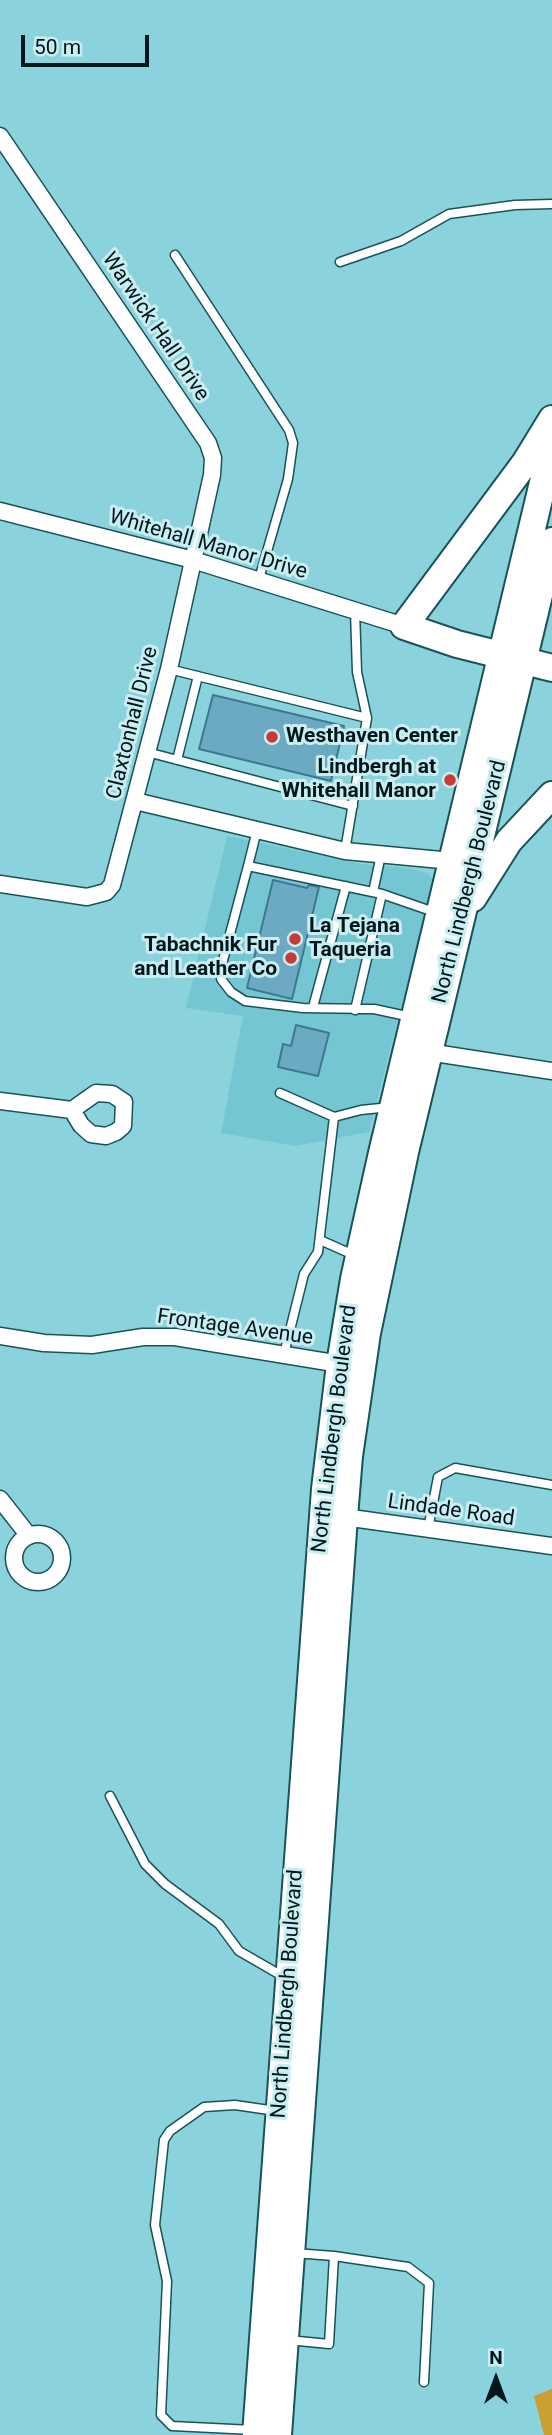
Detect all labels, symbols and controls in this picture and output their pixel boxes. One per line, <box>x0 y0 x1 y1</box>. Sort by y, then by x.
scale bar <box>24 21 152 65</box>
text: 50 m <box>34 35 81 59</box>
street label: Warwick Hall Drive <box>96 248 214 406</box>
street label: Whitehall Manor Drive <box>106 505 310 585</box>
street label: Claxtonhall Drive <box>102 644 164 802</box>
place label: Westhaven Center <box>286 724 458 750</box>
marker: Westhaven Center <box>264 729 280 745</box>
place label: Lindbergh at Whitehall Manor <box>282 755 436 805</box>
street label: North Lindbergh Boulevard <box>428 758 512 1006</box>
marker: Lindbergh at Whitehall Manor <box>442 772 458 788</box>
place label: La Tejana Taqueria <box>309 914 400 964</box>
marker: La Tejana Taqueria <box>287 931 303 947</box>
place label: Tabachnik Fur and Leather Co <box>134 933 277 983</box>
marker: Tabachnik Fur and Leather Co <box>283 950 299 966</box>
street label: North Lindbergh Boulevard <box>307 1304 363 1554</box>
street label: Frontage Avenue <box>156 1305 314 1351</box>
street label: Lindade Road <box>386 1490 516 1532</box>
street label: North Lindbergh Boulevard <box>267 1869 309 2119</box>
north arrow <box>461 2344 531 2414</box>
text: N <box>489 2346 503 2369</box>

